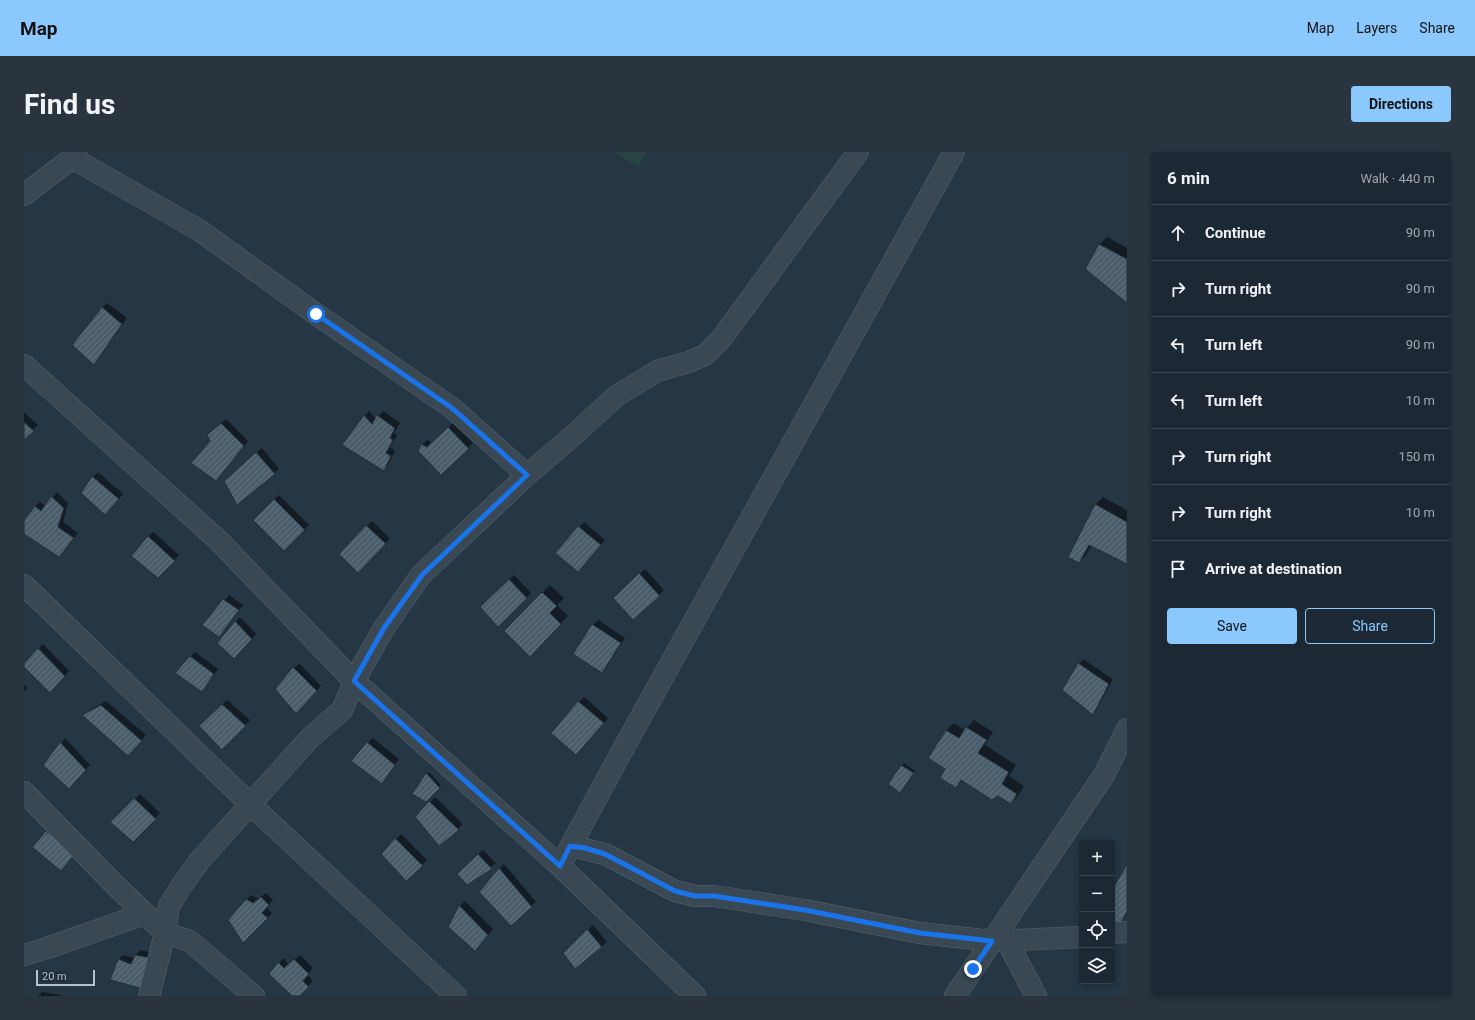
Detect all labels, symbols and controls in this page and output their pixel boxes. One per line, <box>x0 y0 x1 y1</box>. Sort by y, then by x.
text: Map <box>20 17 58 40</box>
text: Map <box>1307 20 1334 36</box>
text: Layers <box>1356 20 1397 36</box>
text: Share <box>1419 20 1455 36</box>
button: Directions <box>1351 86 1451 122</box>
text: Find us <box>24 88 115 121</box>
text: 6 min <box>1167 168 1210 188</box>
text: Walk · 440 m <box>1360 171 1435 186</box>
icon: ahead <box>1167 222 1189 244</box>
text: Continue <box>1205 224 1266 242</box>
text: 90 m <box>1406 225 1435 240</box>
icon: right <box>1167 278 1189 300</box>
text: Turn right <box>1205 280 1271 298</box>
text: 90 m <box>1406 281 1435 296</box>
route start <box>307 305 325 323</box>
icon: left <box>1167 334 1189 356</box>
text: Turn left <box>1205 336 1262 354</box>
text: 90 m <box>1406 337 1435 352</box>
icon: left <box>1167 390 1189 412</box>
text: Turn left <box>1205 392 1262 410</box>
text: 10 m <box>1406 393 1435 408</box>
icon: right <box>1167 446 1189 468</box>
text: Turn right <box>1205 448 1271 466</box>
text: 150 m <box>1398 449 1435 464</box>
icon: right <box>1167 502 1189 524</box>
text: Turn right <box>1205 504 1271 522</box>
text: 10 m <box>1406 505 1435 520</box>
icon: arrive <box>1167 558 1189 580</box>
text: Arrive at destination <box>1205 560 1342 578</box>
button: Save <box>1167 608 1297 644</box>
button: Share <box>1305 608 1435 644</box>
map controls <box>1079 840 1115 984</box>
button: + <box>1079 840 1115 876</box>
button: − <box>1079 876 1115 912</box>
button: locate <box>1079 912 1115 948</box>
button: layers <box>1079 948 1115 984</box>
route end <box>964 960 982 978</box>
scale bar <box>36 968 95 987</box>
text: 20 m <box>42 970 67 983</box>

